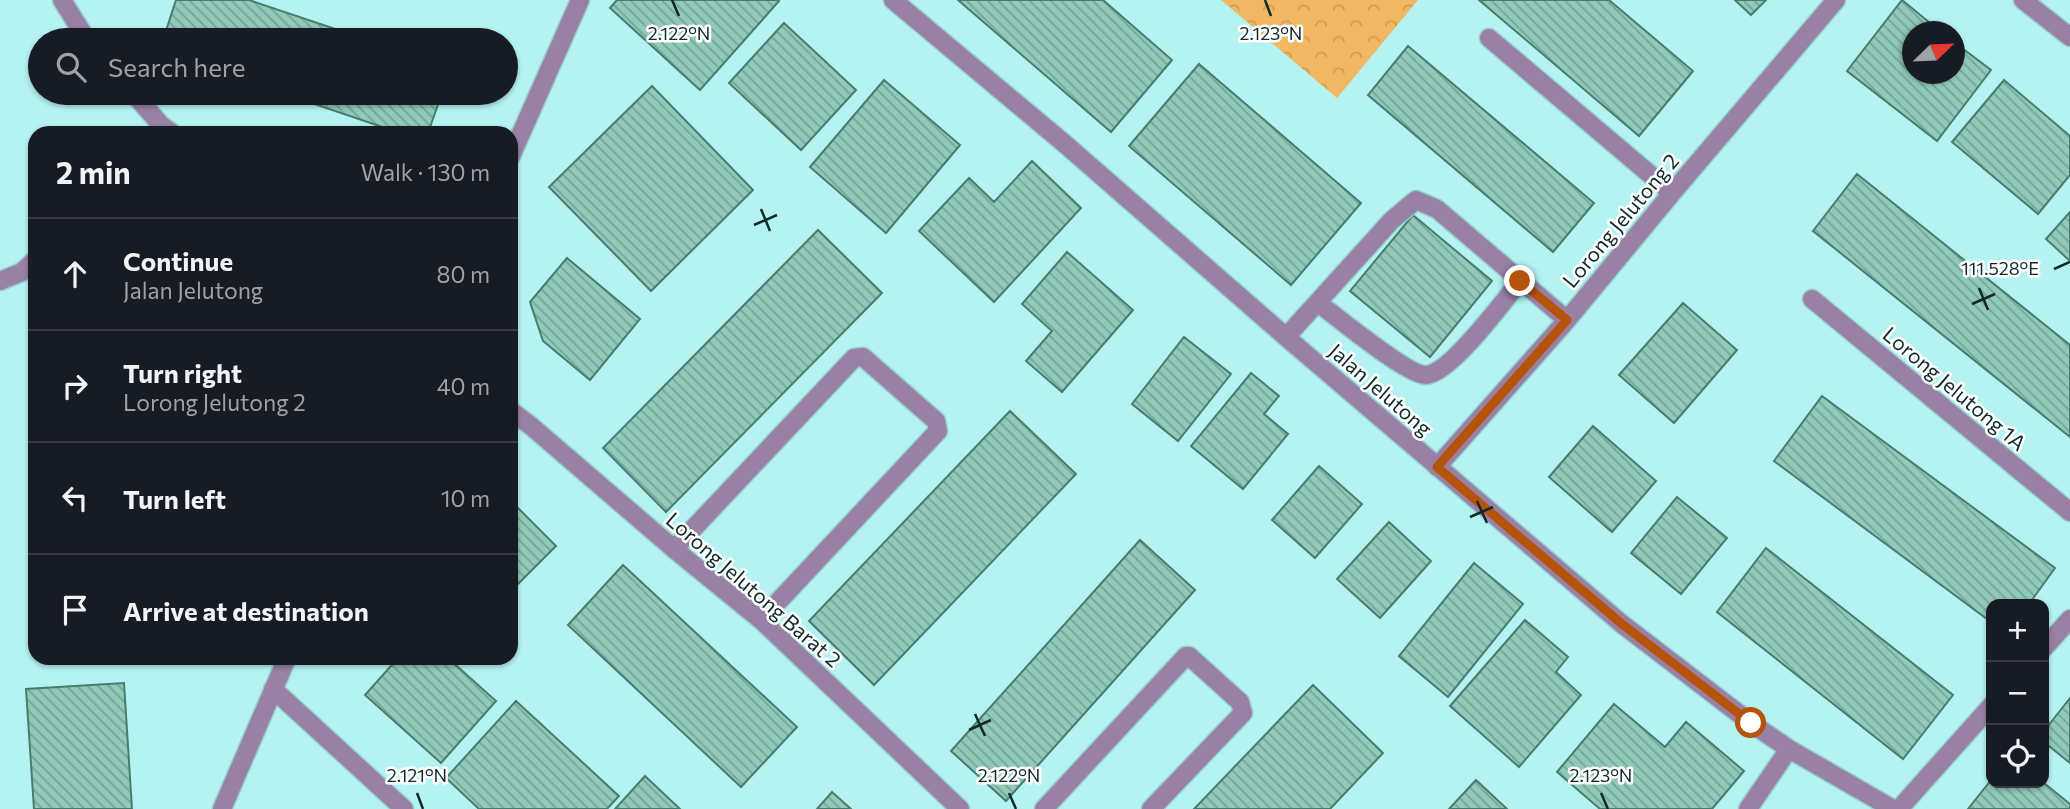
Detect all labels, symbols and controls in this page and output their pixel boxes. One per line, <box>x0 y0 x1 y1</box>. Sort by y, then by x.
north arrow <box>1902 21 1965 84</box>
text: 2.122°N <box>648 22 710 44</box>
text: 2.123°N <box>1240 22 1302 44</box>
search box <box>28 28 518 105</box>
icon: search <box>52 48 90 86</box>
text: Search here <box>108 51 246 82</box>
street label: Lorong Jelutong 2 <box>1557 148 1683 292</box>
text: 2 min <box>56 153 131 190</box>
text: Walk · 130 m <box>361 158 490 186</box>
text: Continue <box>123 245 233 276</box>
icon: ahead <box>56 255 94 293</box>
text: 111.528°E <box>1961 257 2039 279</box>
text: 80 m <box>437 260 490 288</box>
route end <box>1504 265 1535 296</box>
text: Jalan Jelutong <box>123 276 263 304</box>
street label: Lorong Jelutong 1A <box>1878 321 2032 455</box>
street label: Jalan Jelutong <box>1324 338 1438 440</box>
text: Turn right <box>123 357 242 388</box>
icon: right <box>56 367 94 405</box>
text: 40 m <box>437 372 490 400</box>
text: Lorong Jelutong 2 <box>123 388 306 416</box>
icon: left <box>56 479 94 517</box>
text: Turn left <box>123 483 226 514</box>
text: 10 m <box>441 484 490 512</box>
street label: Lorong Jelutong Barat 2 <box>662 506 846 672</box>
icon: arrive <box>56 591 94 629</box>
text: Arrive at destination <box>123 595 369 626</box>
map controls <box>1986 599 2049 788</box>
button: + <box>1986 599 2049 662</box>
button: − <box>1986 662 2049 725</box>
route start <box>1735 707 1766 738</box>
button: locate <box>1986 725 2049 788</box>
text: 2.121°N <box>387 764 447 786</box>
text: 2.122°N <box>978 764 1040 786</box>
text: 2.123°N <box>1570 764 1632 786</box>

